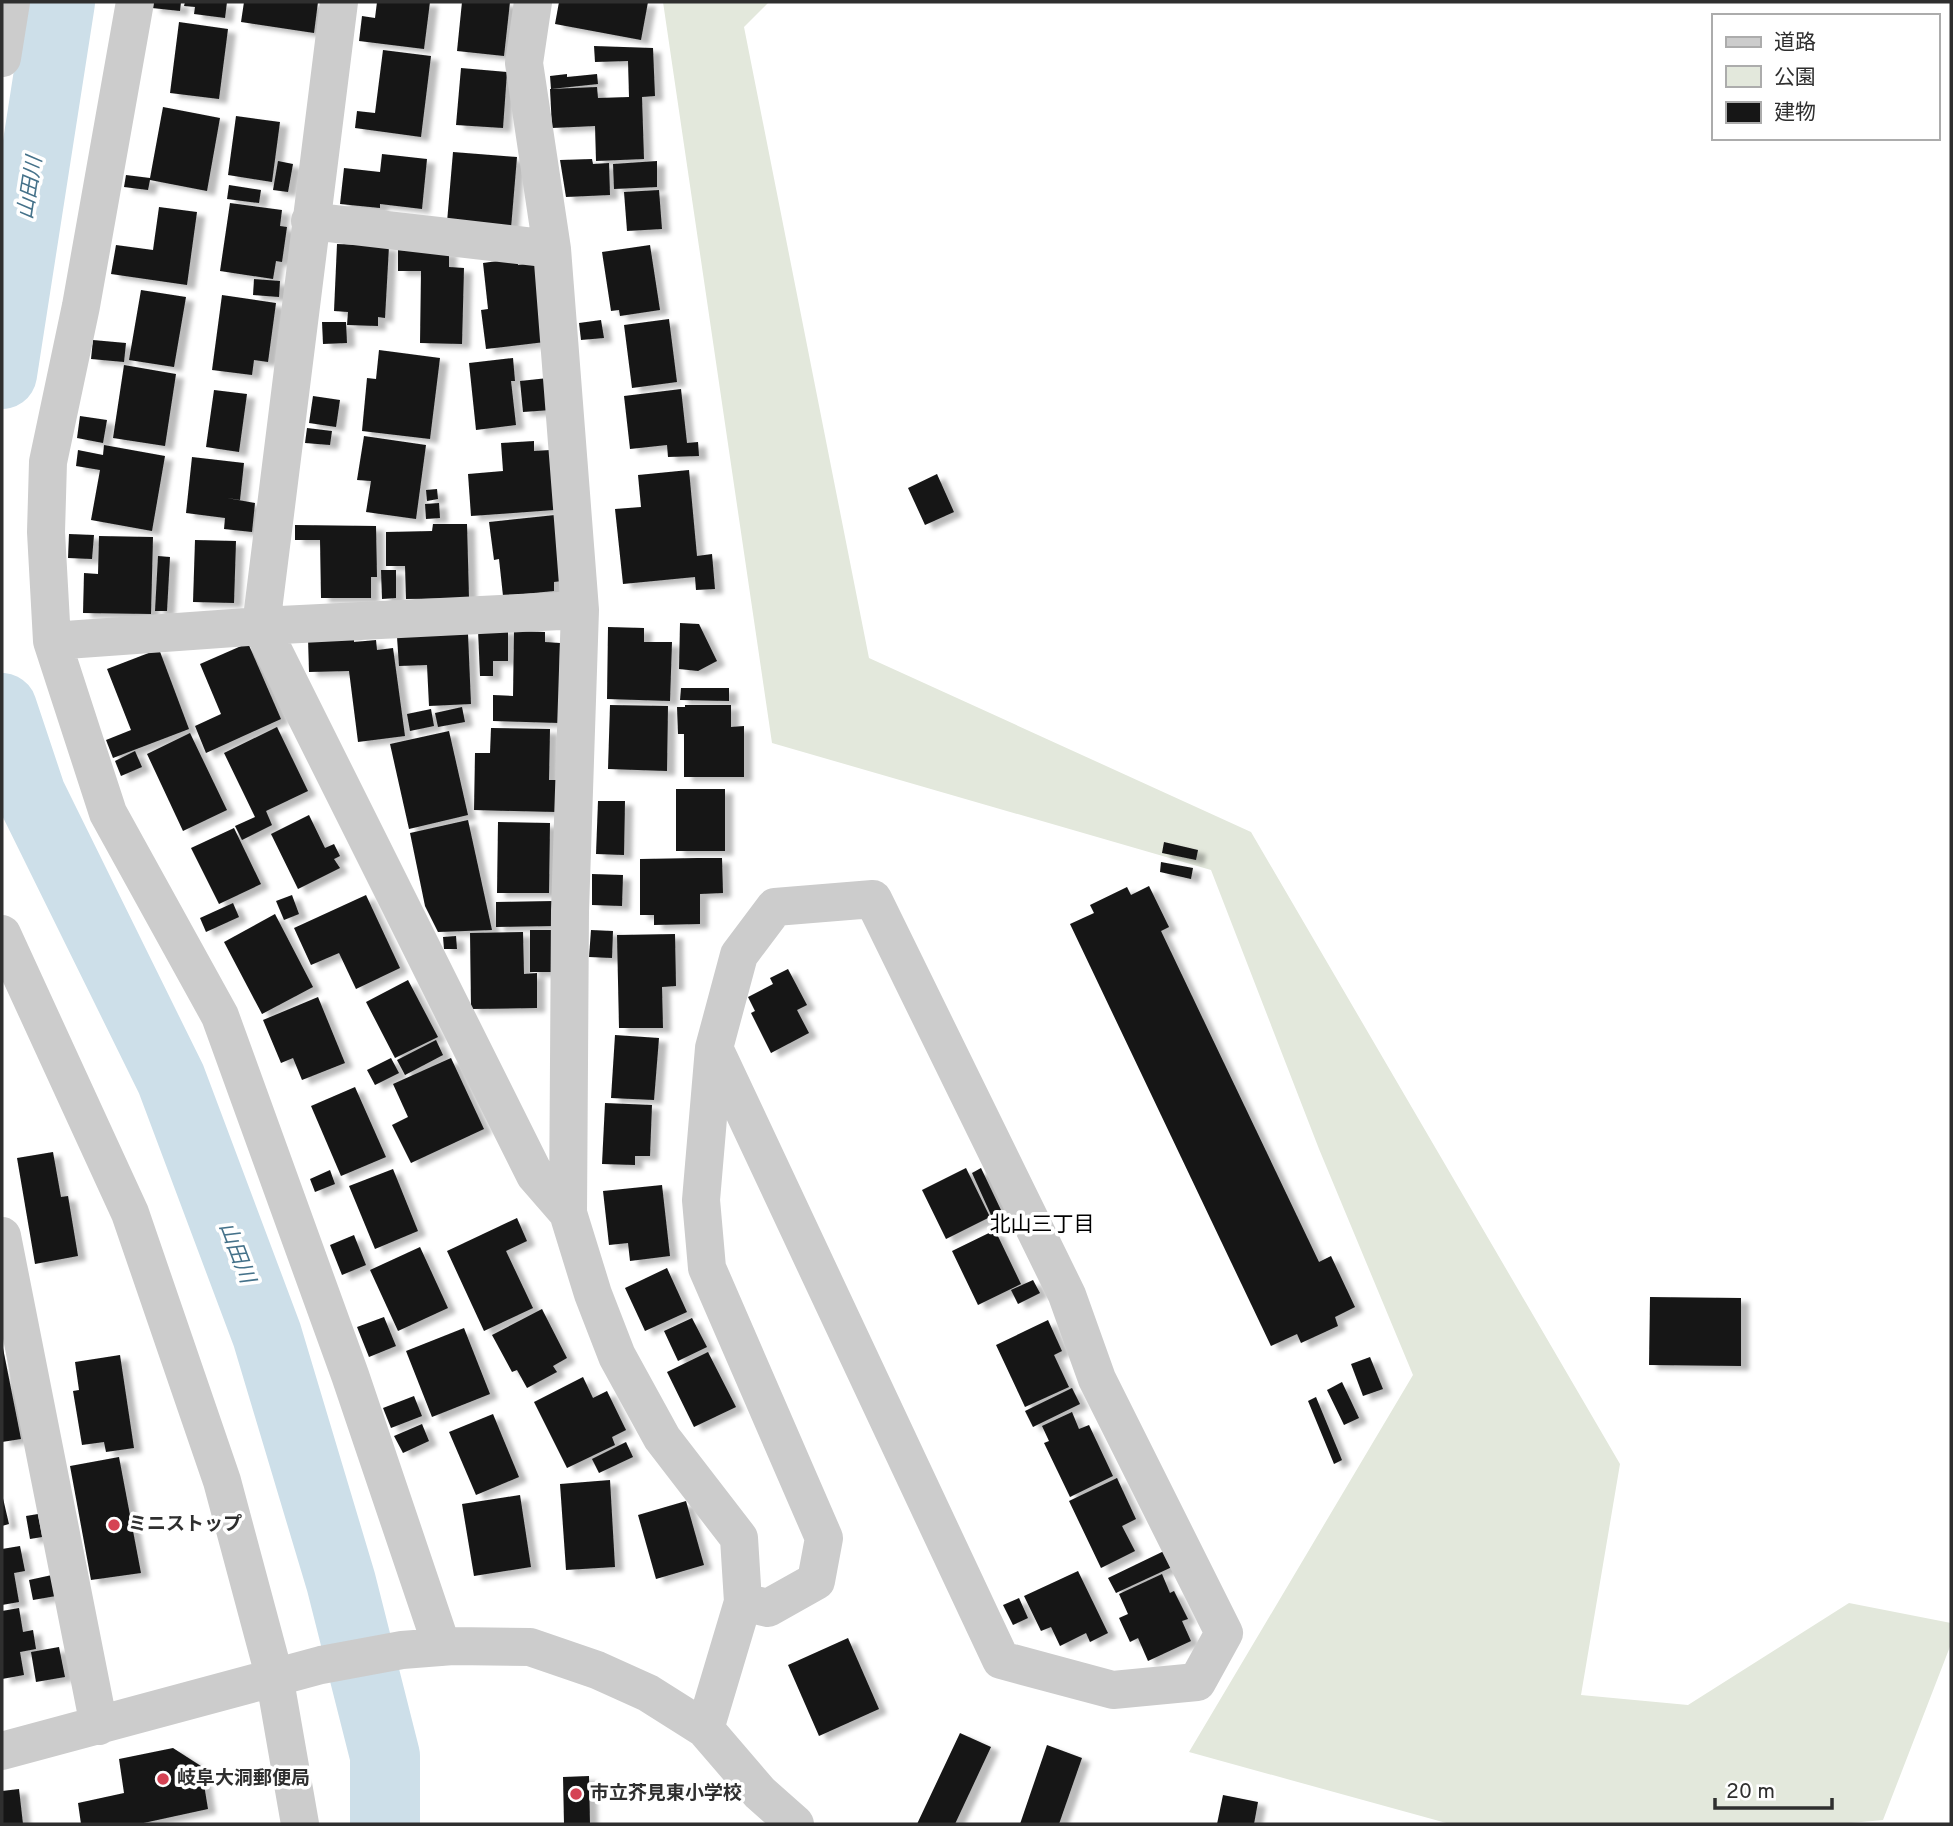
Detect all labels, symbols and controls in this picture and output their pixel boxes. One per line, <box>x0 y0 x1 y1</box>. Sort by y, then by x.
legend <box>1712 14 1939 140</box>
text: 道路 <box>1774 30 1816 57</box>
text: 公園 <box>1774 65 1816 92</box>
text: 建物 <box>1774 100 1816 127</box>
water label: 山田川 <box>13 153 50 221</box>
district label: 北山三丁目 <box>990 1212 1095 1239</box>
water label: 山田川 <box>212 1219 261 1289</box>
place label: ミニストップ <box>128 1513 242 1537</box>
marker: ミニストップ <box>106 1517 122 1533</box>
scale bar <box>1715 1766 1832 1810</box>
place label: 岐阜大洞郵便局 <box>177 1767 310 1791</box>
marker: 岐阜大洞郵便局 <box>155 1771 171 1787</box>
text: 20 m <box>1726 1779 1775 1806</box>
place label: 市立芥見東小学校 <box>590 1782 742 1806</box>
marker: 市立芥見東小学校 <box>568 1786 584 1802</box>

